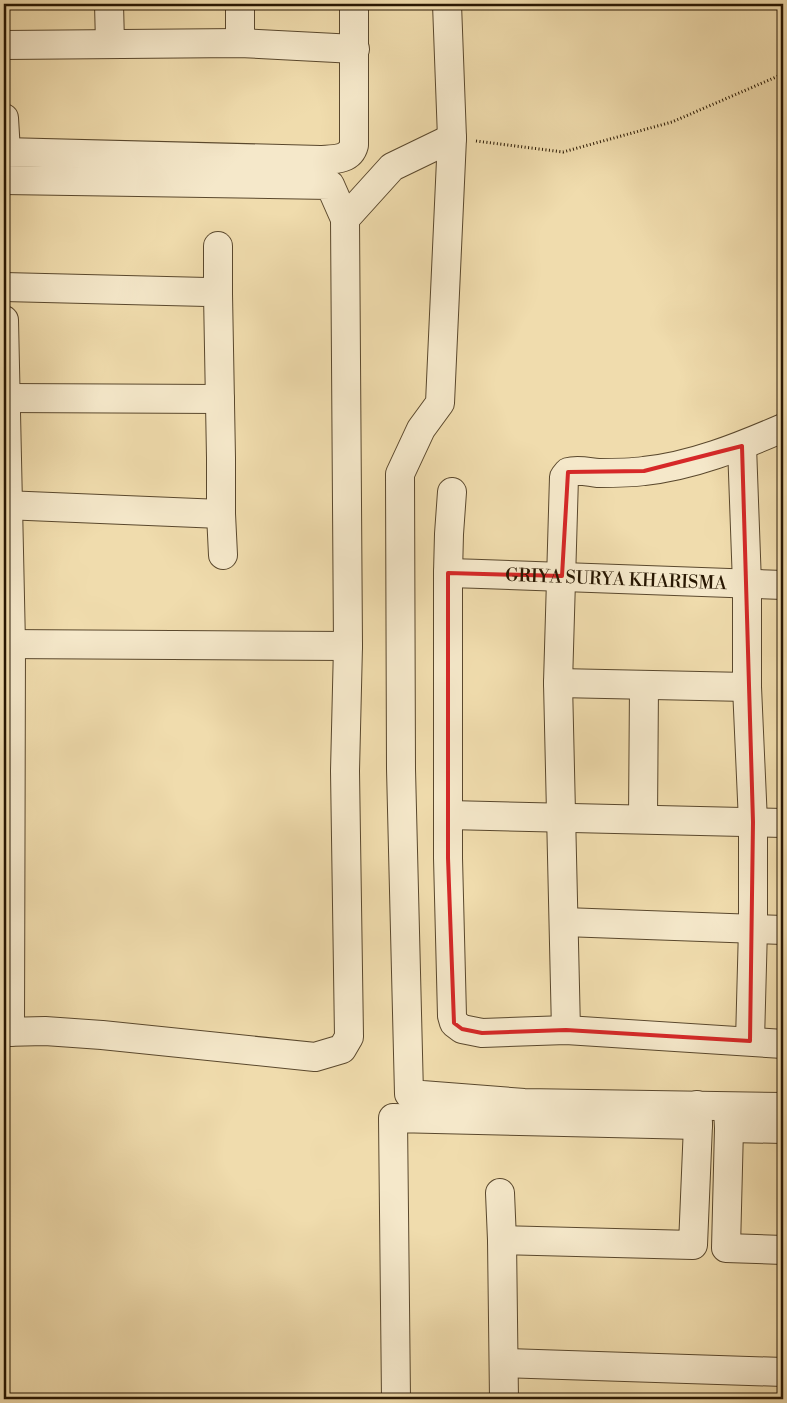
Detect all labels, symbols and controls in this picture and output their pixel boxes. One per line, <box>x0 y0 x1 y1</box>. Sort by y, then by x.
street label: GRIYA SURYA KHARISMA <box>505 564 728 595</box>

